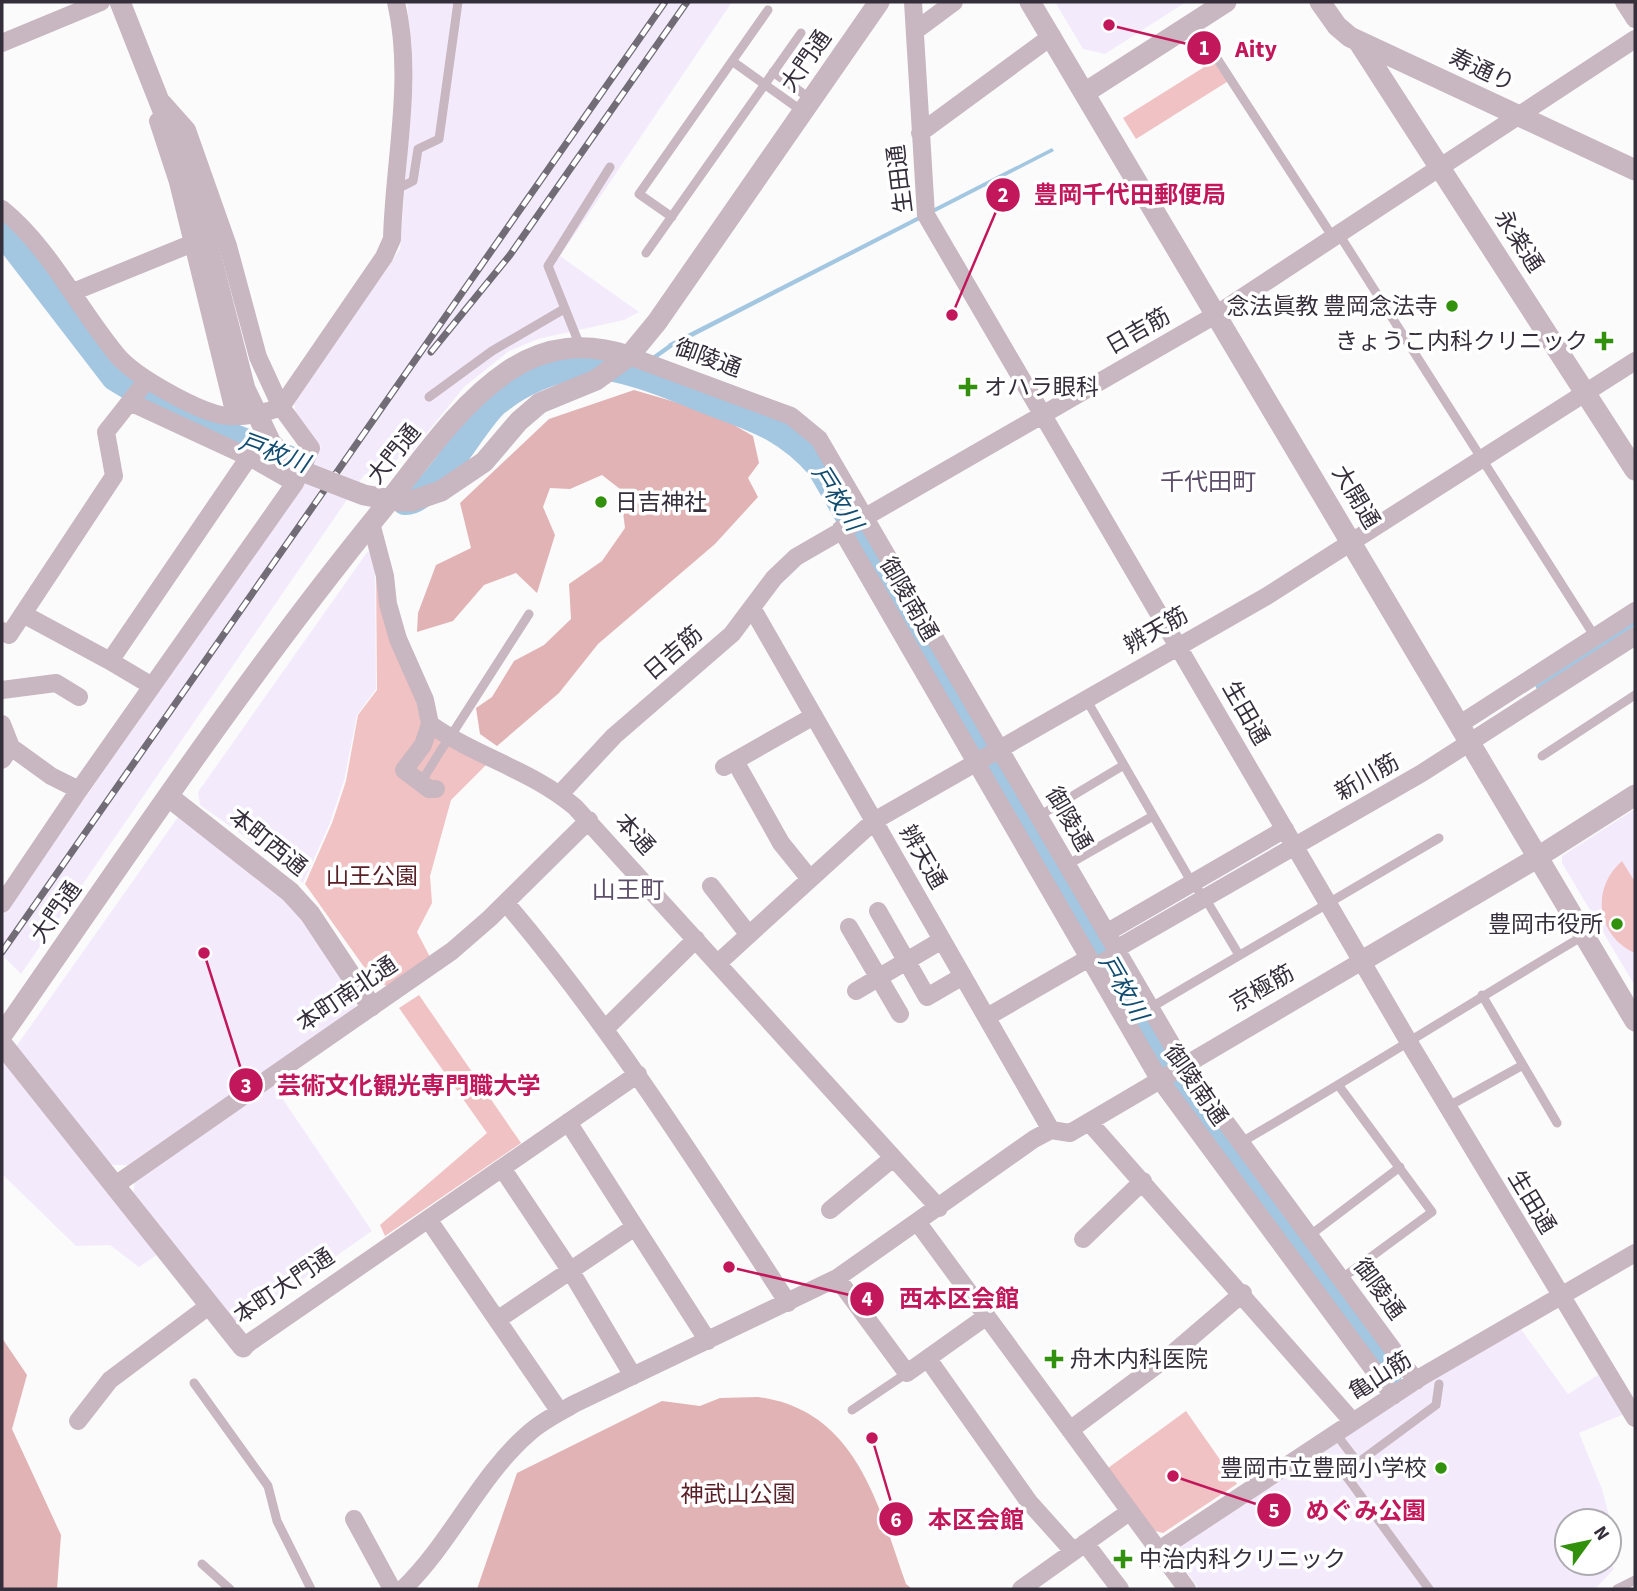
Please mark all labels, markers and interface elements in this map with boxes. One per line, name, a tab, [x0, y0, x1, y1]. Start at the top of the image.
street label: 大門通	[773, 23, 839, 99]
callout: Aity	[1186, 26, 1291, 71]
text: Aity	[1234, 32, 1278, 67]
text: 1	[1198, 33, 1210, 63]
street label: 寿通り	[1444, 40, 1520, 100]
street label: 生田通	[879, 143, 921, 215]
callout: 豊岡千代田郵便局	[985, 173, 1240, 218]
text: 豊岡千代田郵便局	[1034, 178, 1226, 213]
text: 2	[997, 180, 1009, 210]
street label: 永楽通	[1486, 203, 1552, 279]
place label: 念法眞教 豊岡念法寺	[1226, 290, 1438, 323]
marker: 念法眞教 豊岡念法寺	[1444, 298, 1460, 314]
street label: 日吉筋	[1100, 299, 1176, 363]
place label: きょうこ内科クリニック	[1335, 325, 1588, 358]
street label: 御陵通	[670, 331, 746, 385]
marker: きょうこ内科クリニック	[1594, 331, 1614, 351]
place label: オハラ眼科	[984, 371, 1099, 404]
marker: オハラ眼科	[958, 377, 978, 397]
street label: 大門通	[359, 417, 429, 491]
water label: 戸枚川	[234, 424, 317, 483]
water label: 戸枚川	[803, 458, 873, 540]
street label: 大開通	[1324, 459, 1388, 535]
district label: 千代田町	[1160, 465, 1256, 500]
place label: 日吉神社	[615, 486, 707, 519]
marker: 日吉神社	[593, 494, 609, 510]
street label: 御陵南通	[872, 551, 946, 647]
street label: 辨天筋	[1118, 598, 1194, 662]
street label: 日吉筋	[636, 618, 710, 688]
street label: 生田通	[1214, 675, 1278, 751]
street label: 新川筋	[1329, 745, 1405, 809]
street label: 御陵通	[1037, 781, 1101, 857]
street label: 本町西通	[222, 800, 314, 884]
street label: 本通	[607, 806, 663, 862]
street label: 辨天通	[891, 819, 955, 895]
park label: 山王公園	[326, 860, 418, 893]
district label: 山王町	[592, 873, 664, 908]
street label: 大門通	[23, 874, 89, 950]
place label: 豊岡市役所	[1488, 908, 1603, 941]
marker: 豊岡市役所	[1609, 916, 1625, 932]
street label: 本町南北通	[290, 948, 404, 1040]
water label: 戸枚川	[1090, 948, 1158, 1031]
street label: 京極筋	[1224, 956, 1300, 1020]
street label: 御陵南通	[1156, 1038, 1236, 1132]
callout: 芸術文化観光専門職大学	[228, 1063, 555, 1108]
text: 芸術文化観光専門職大学	[277, 1069, 541, 1104]
text: 3	[240, 1071, 252, 1101]
street label: 生田通	[1500, 1164, 1564, 1240]
street label: 本町大門通	[227, 1240, 341, 1332]
street label: 御陵通	[1345, 1251, 1413, 1327]
callout: 西本区会館	[850, 1276, 1033, 1321]
text: 西本区会館	[899, 1282, 1019, 1317]
text: 4	[861, 1284, 873, 1314]
place label: 舟木内科医院	[1070, 1343, 1208, 1376]
street label: 亀山筋	[1342, 1343, 1418, 1409]
marker: 舟木内科医院	[1044, 1349, 1064, 1369]
place label: 豊岡市立豊岡小学校	[1220, 1452, 1427, 1485]
marker: 豊岡市立豊岡小学校	[1433, 1460, 1449, 1476]
park label: 神武山公園	[681, 1478, 796, 1511]
callout: めぐみ公園	[1257, 1488, 1440, 1533]
text: めぐみ公園	[1306, 1494, 1426, 1529]
text: 5	[1268, 1496, 1280, 1526]
callout: 本区会館	[879, 1497, 1038, 1542]
text: 本区会館	[928, 1503, 1024, 1538]
text: 6	[890, 1505, 902, 1535]
north arrow	[1553, 1507, 1623, 1577]
text: N	[1586, 1521, 1616, 1546]
place label: 中治内科クリニック	[1139, 1543, 1346, 1576]
marker: 中治内科クリニック	[1113, 1549, 1133, 1569]

